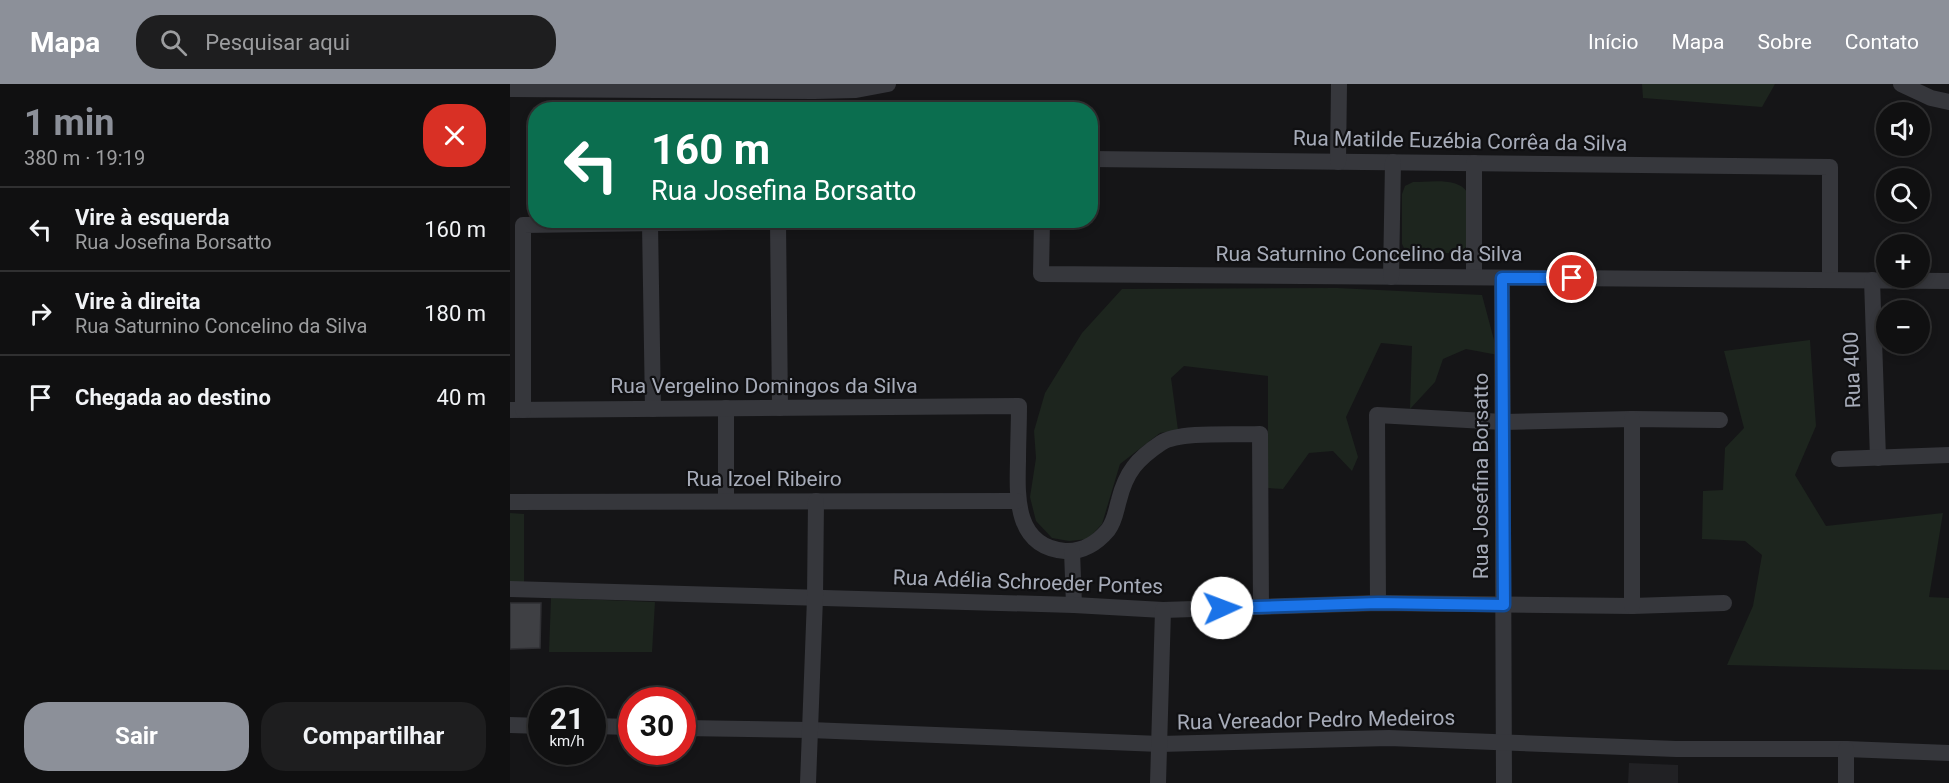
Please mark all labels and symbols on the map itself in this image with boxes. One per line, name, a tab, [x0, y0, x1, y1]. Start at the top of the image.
street label: Rua Matilde Euzébia Corrêa da Silva	[1293, 126, 1627, 156]
street label: Rua Saturnino Concelino da Silva	[1215, 242, 1523, 266]
pin	[1546, 252, 1597, 303]
street label: Rua 400	[1839, 331, 1865, 409]
street label: Rua Josefina Borsatto	[1469, 373, 1493, 579]
street label: Rua Vergelino Domingos da Silva	[610, 374, 918, 398]
street label: Rua Izoel Ribeiro	[686, 467, 842, 491]
street label: Rua Adélia Schroeder Pontes	[892, 565, 1164, 599]
position arrow	[1190, 576, 1254, 640]
speed limit sign: 30	[618, 687, 696, 765]
street label: Rua Vereador Pedro Medeiros	[1177, 706, 1455, 734]

